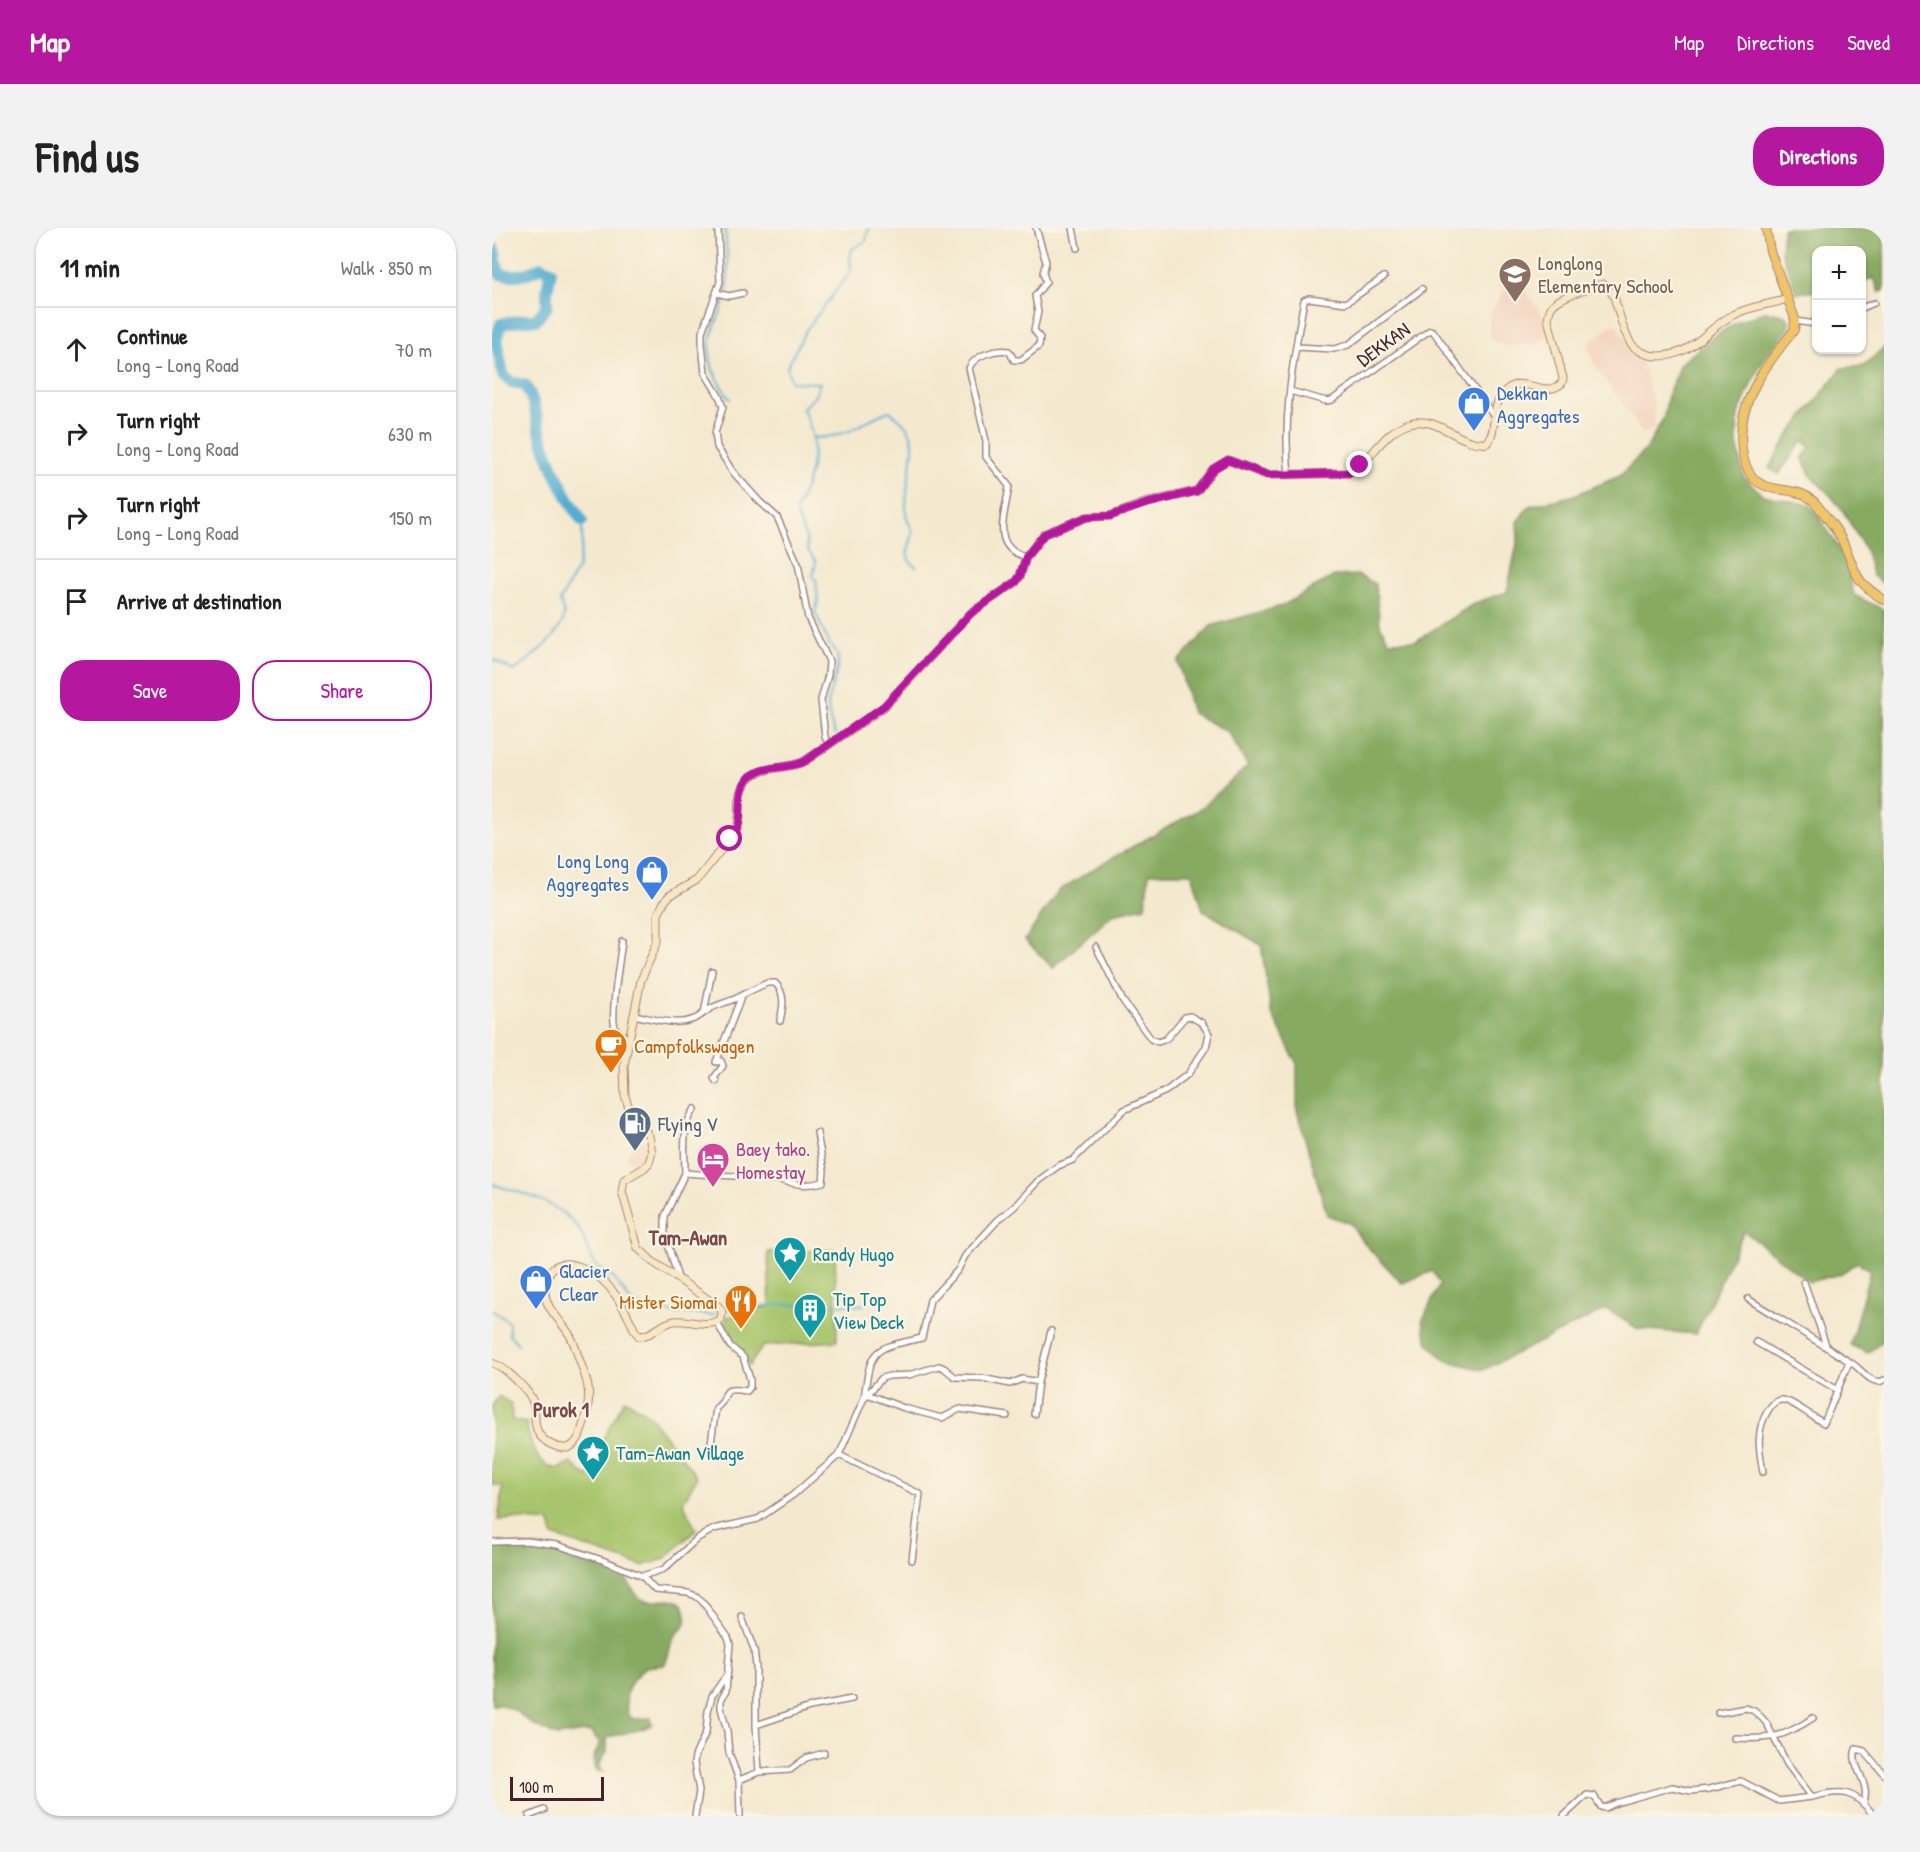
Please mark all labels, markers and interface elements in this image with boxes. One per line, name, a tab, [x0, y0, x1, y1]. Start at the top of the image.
text: Map	[30, 23, 70, 61]
text: Map	[1674, 28, 1704, 57]
text: Directions	[1737, 28, 1814, 57]
text: Saved	[1847, 28, 1890, 57]
button: Directions	[1753, 127, 1884, 186]
text: Find us	[36, 128, 139, 185]
map controls	[1812, 246, 1866, 354]
button: +	[1812, 246, 1866, 300]
place label: Longlong Elementary School	[1538, 249, 1674, 299]
text: 11 min	[60, 250, 120, 285]
text: Walk · 850 m	[341, 254, 432, 281]
school or university icon: Longlong Elementary School	[1497, 256, 1533, 303]
button: −	[1812, 300, 1866, 354]
street label: DEKKAN	[1351, 316, 1415, 372]
text: Continue	[117, 321, 188, 351]
icon: ahead	[60, 333, 93, 366]
text: 70 m	[395, 336, 432, 363]
text: Long - Long Road	[117, 351, 239, 378]
place label: Dekkan Aggregates	[1497, 379, 1580, 429]
shop icon: Dekkan Aggregates	[1456, 385, 1492, 432]
text: Turn right	[117, 405, 200, 435]
icon: right	[60, 417, 93, 450]
text: 630 m	[388, 420, 432, 447]
text: Long - Long Road	[117, 435, 239, 462]
route end	[1346, 451, 1372, 477]
text: Turn right	[117, 489, 200, 519]
icon: right	[60, 501, 93, 534]
text: 150 m	[389, 504, 432, 531]
text: Long - Long Road	[117, 519, 239, 546]
icon: arrive	[60, 585, 93, 618]
text: Arrive at destination	[117, 586, 282, 616]
button: Save	[60, 660, 240, 721]
button: Share	[252, 660, 432, 721]
route start	[716, 825, 742, 851]
place label: Long Long Aggregates	[547, 847, 629, 897]
shop icon: Long Long Aggregates	[634, 854, 670, 901]
cafe icon: Campfolkswagen	[593, 1027, 629, 1074]
place label: Campfolkswagen	[634, 1032, 755, 1059]
fuel station icon: Flying V	[617, 1105, 653, 1152]
place label: Flying V	[657, 1110, 718, 1137]
place label: Baey tako. Homestay	[736, 1135, 810, 1185]
hotel icon: Baey tako. Homestay	[695, 1141, 731, 1188]
district label: Tam-Awan	[648, 1223, 727, 1252]
place icon: Randy Hugo	[772, 1235, 808, 1282]
place label: Randy Hugo	[813, 1240, 894, 1267]
place label: Glacier Clear	[559, 1257, 610, 1307]
shop icon: Glacier Clear	[518, 1263, 554, 1310]
restaurant icon: Mister Siomai	[723, 1283, 759, 1330]
place label: Tip Top View Deck	[833, 1285, 904, 1335]
place label: Mister Siomai	[619, 1288, 718, 1315]
building icon: Tip Top View Deck	[792, 1292, 828, 1339]
district label: Purok 1	[533, 1395, 589, 1424]
place icon: Tam-Awan Village	[575, 1434, 611, 1481]
place label: Tam-Awan Village	[616, 1439, 744, 1466]
scale bar	[510, 1774, 604, 1802]
text: 100 m	[519, 1776, 554, 1798]

